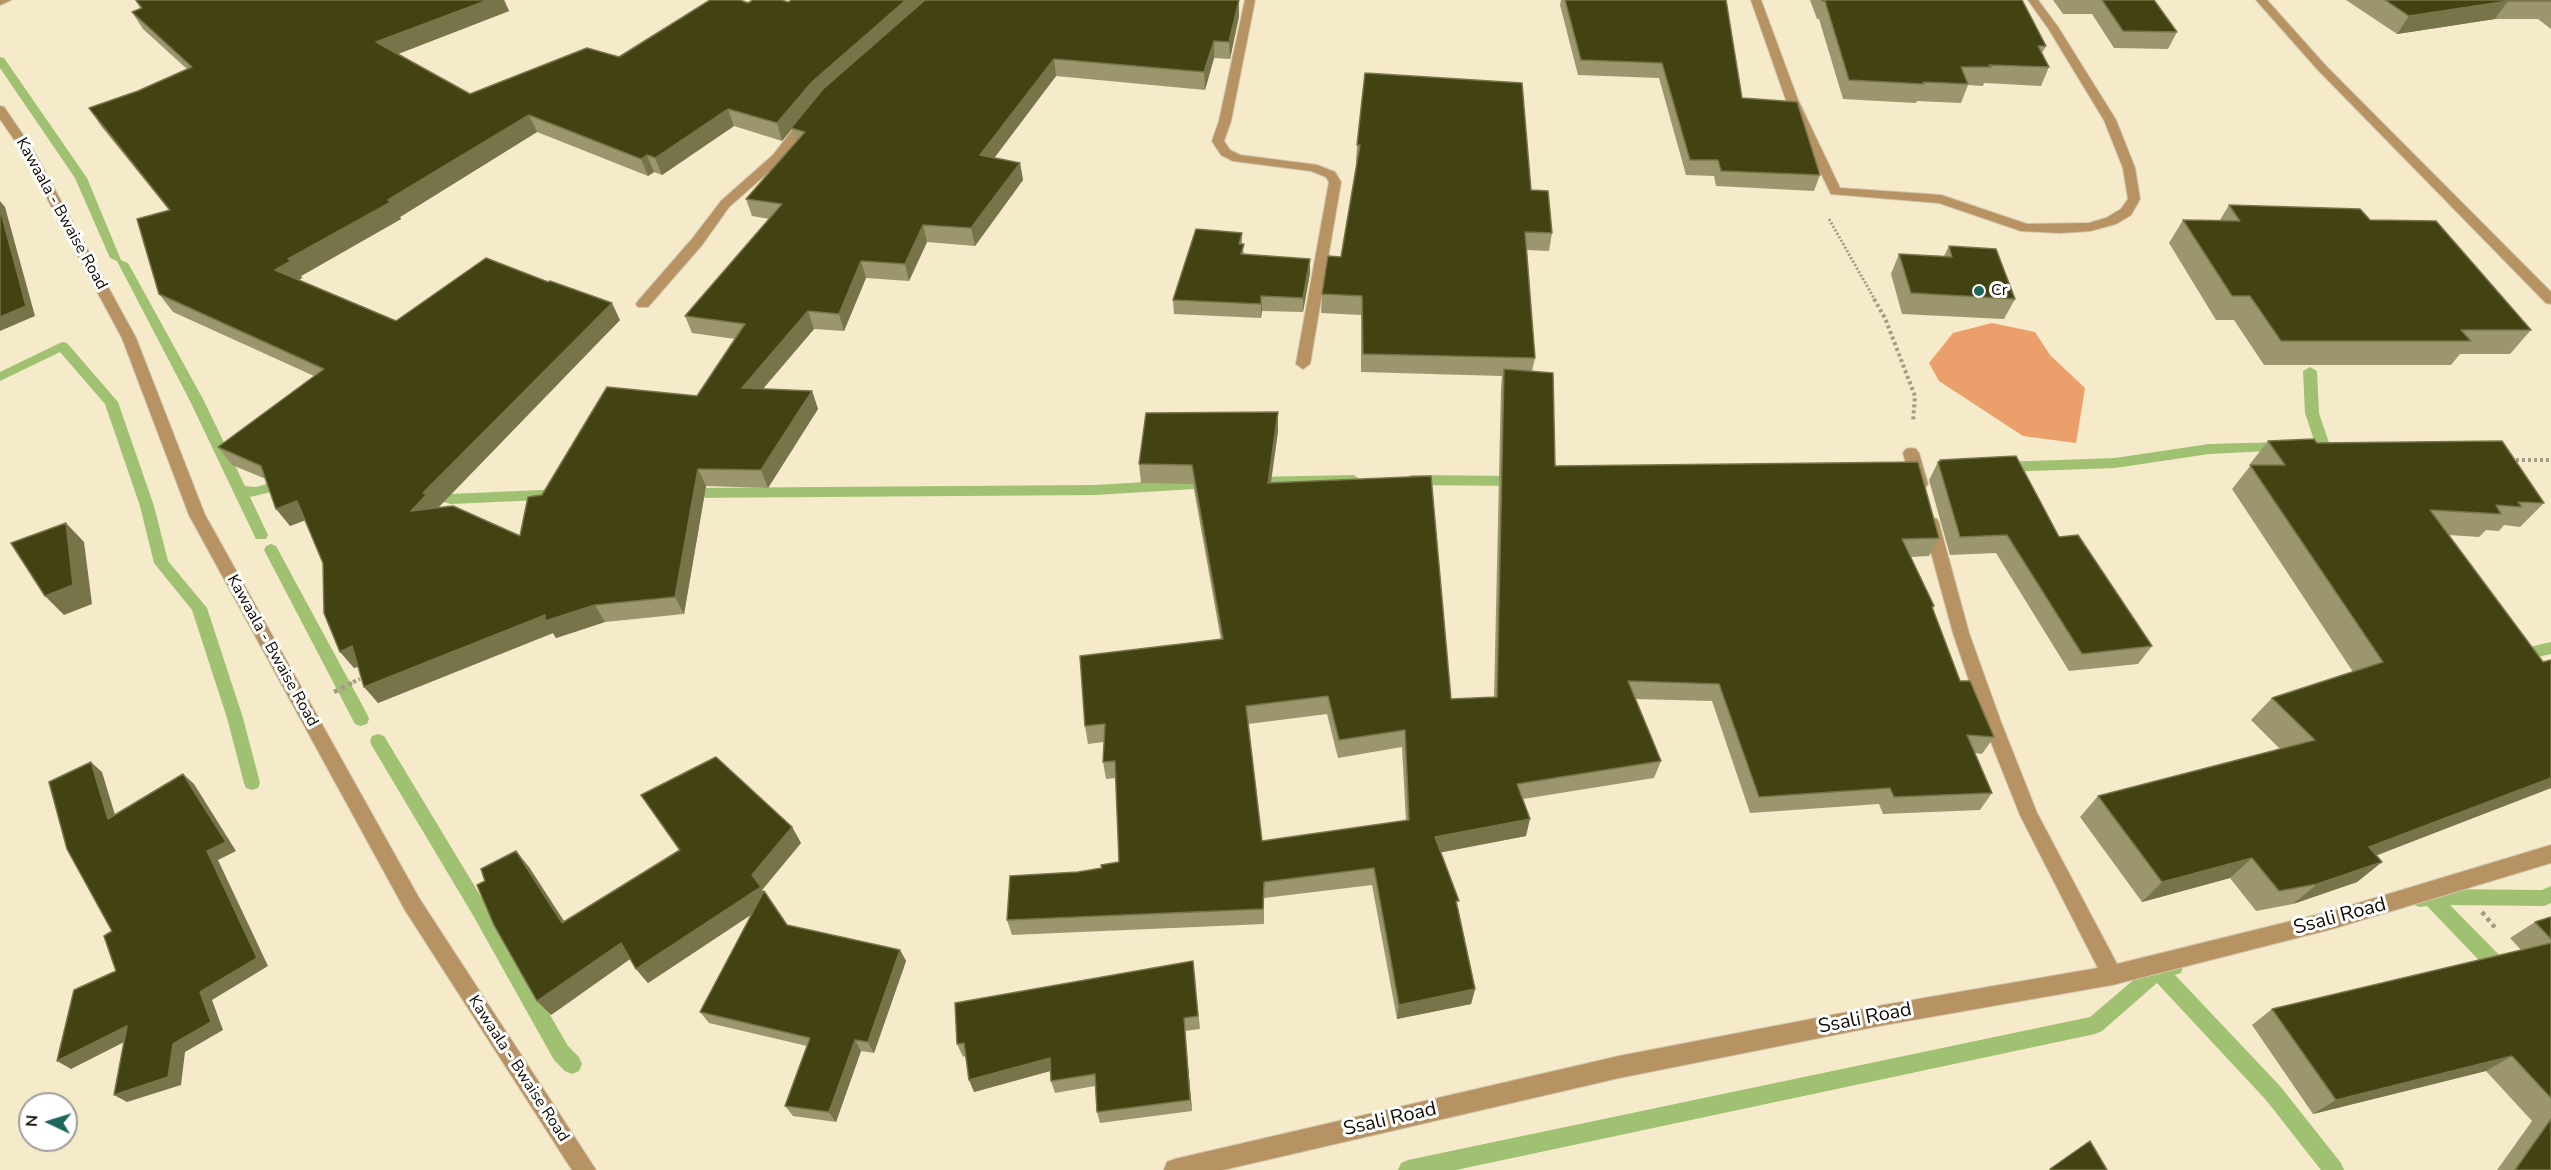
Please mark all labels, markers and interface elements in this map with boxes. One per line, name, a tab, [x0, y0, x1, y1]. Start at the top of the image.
street label: Kawaala - Bwaise Road	[11, 135, 111, 293]
place label: Cr	[1991, 281, 2007, 301]
marker: Cr	[1972, 284, 1986, 298]
street label: Kawaala - Bwaise Road	[222, 572, 322, 730]
street label: Ssali Road	[2291, 893, 2389, 941]
street label: Kawaala - Bwaise Road	[463, 992, 573, 1146]
street label: Ssali Road	[1816, 998, 1914, 1040]
north arrow	[18, 1092, 78, 1152]
street label: Ssali Road	[1341, 1098, 1439, 1142]
text: N	[21, 1114, 43, 1128]

